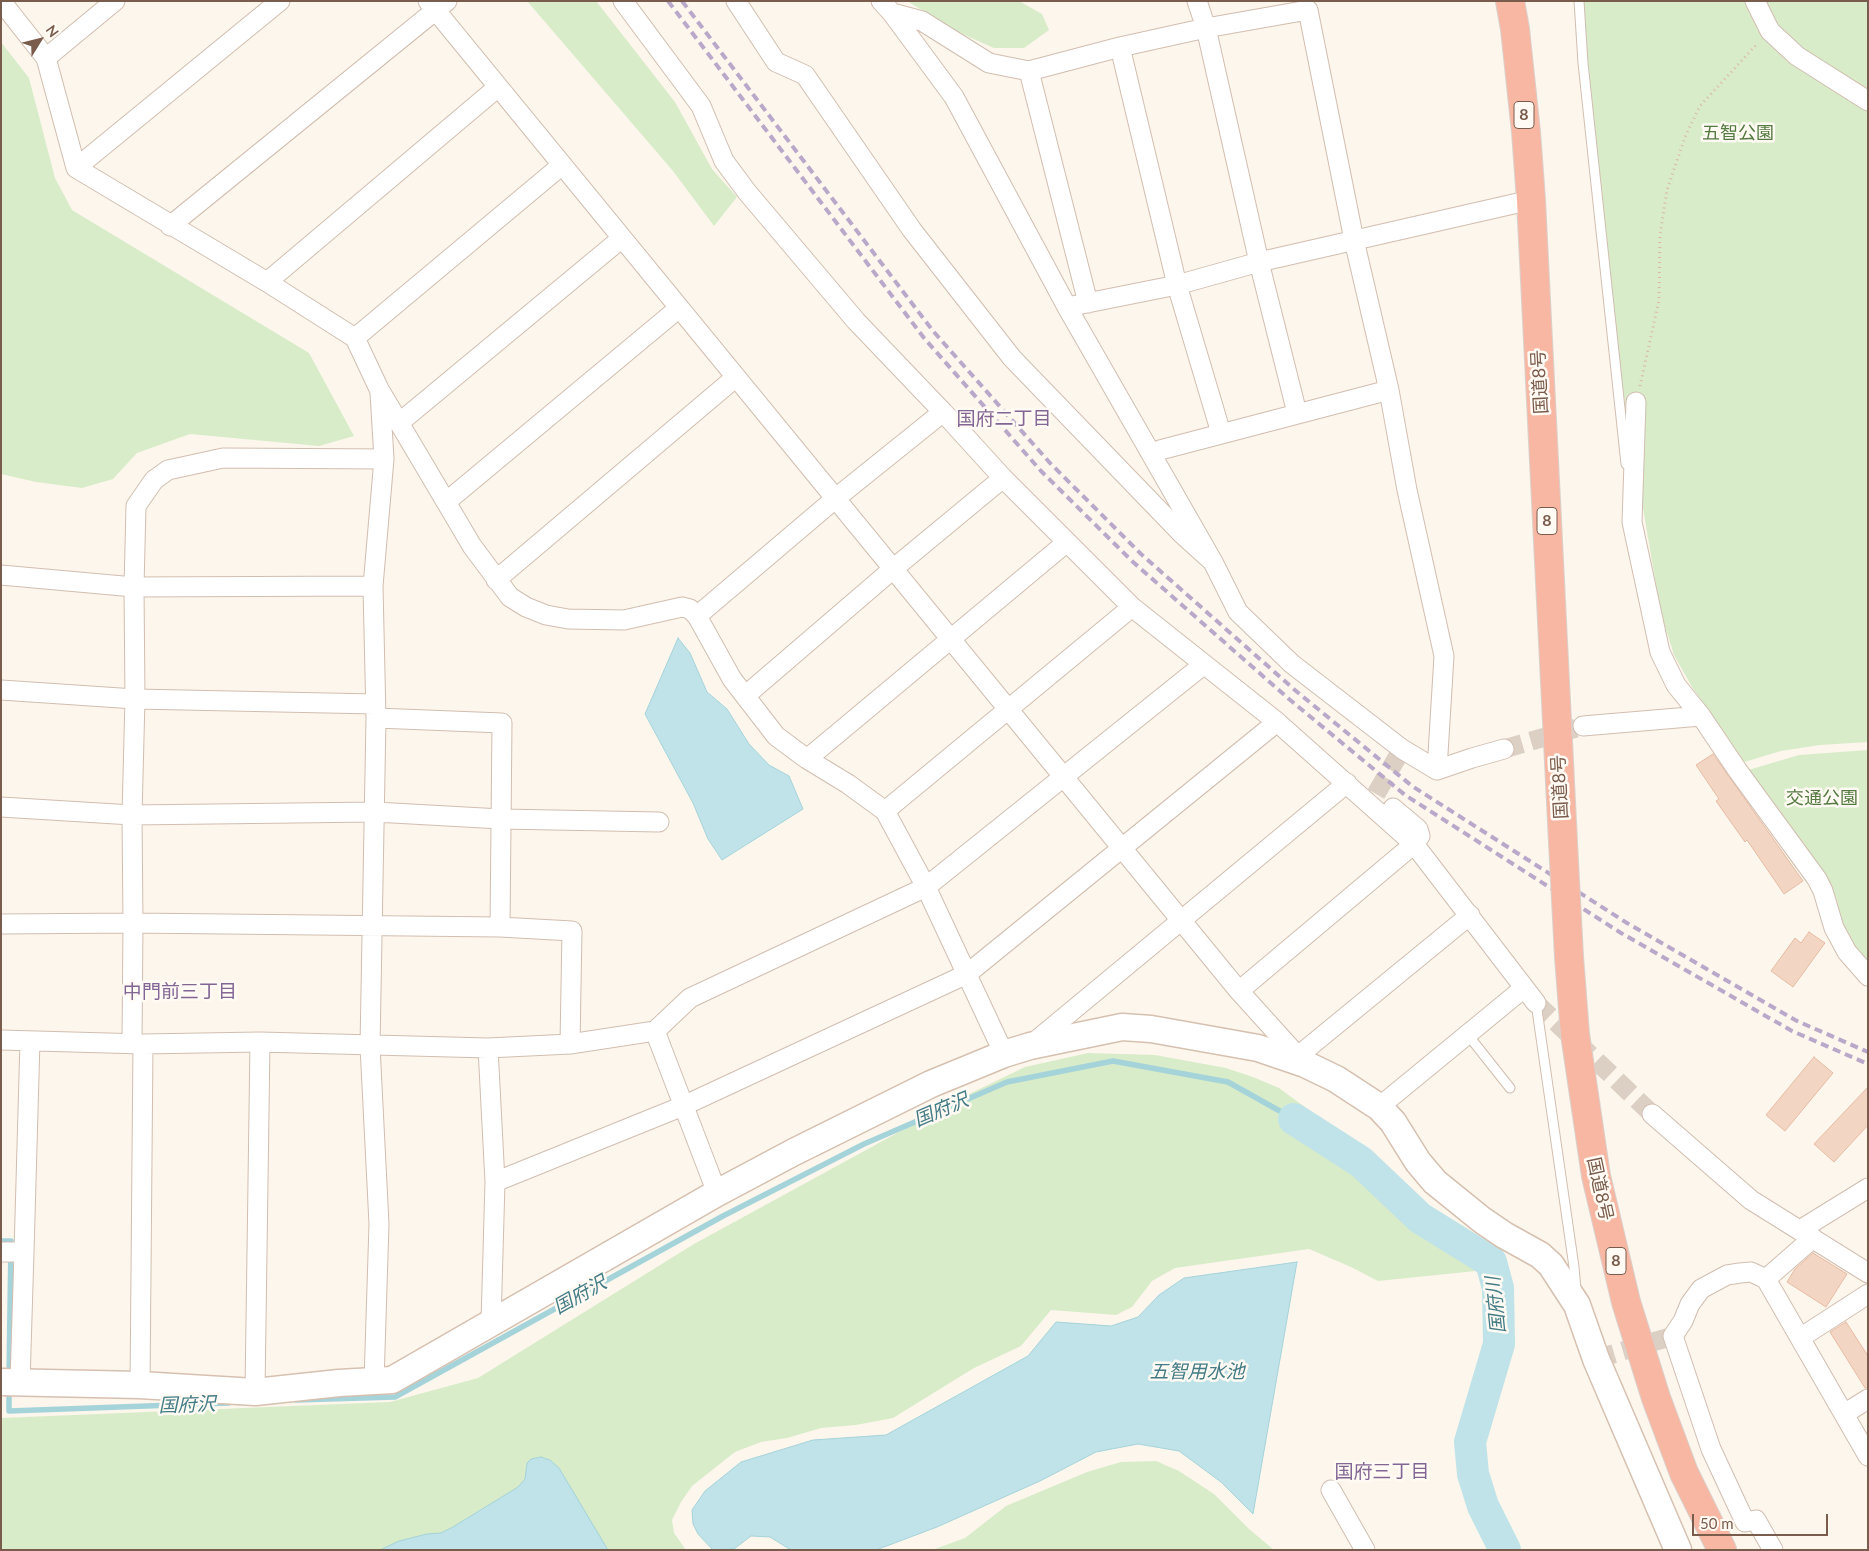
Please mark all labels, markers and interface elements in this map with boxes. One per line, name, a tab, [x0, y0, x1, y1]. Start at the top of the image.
north arrow	[15, 15, 65, 65]
text: N	[42, 22, 63, 40]
road number: 8	[1514, 102, 1534, 128]
park label: 五智公園	[1702, 122, 1774, 144]
street label: 国道8号	[1528, 349, 1552, 415]
district label: 国府二丁目	[957, 408, 1051, 430]
road number: 8	[1537, 508, 1557, 534]
street label: 国道8号	[1548, 754, 1572, 820]
park label: 交通公園	[1786, 787, 1858, 809]
district label: 中門前三丁目	[123, 981, 237, 1003]
water label: 国府沢	[910, 1088, 972, 1132]
street label: 国道8号	[1583, 1155, 1617, 1223]
road number: 8	[1606, 1248, 1626, 1274]
water label: 国府沢	[550, 1271, 610, 1319]
water label: 国府川	[1482, 1275, 1510, 1335]
water label: 五智用水池	[1150, 1361, 1244, 1383]
water label: 国府沢	[158, 1393, 216, 1417]
district label: 国府三丁目	[1335, 1461, 1429, 1483]
scale bar	[1694, 1504, 1830, 1536]
text: 50 m	[1700, 1514, 1734, 1532]

